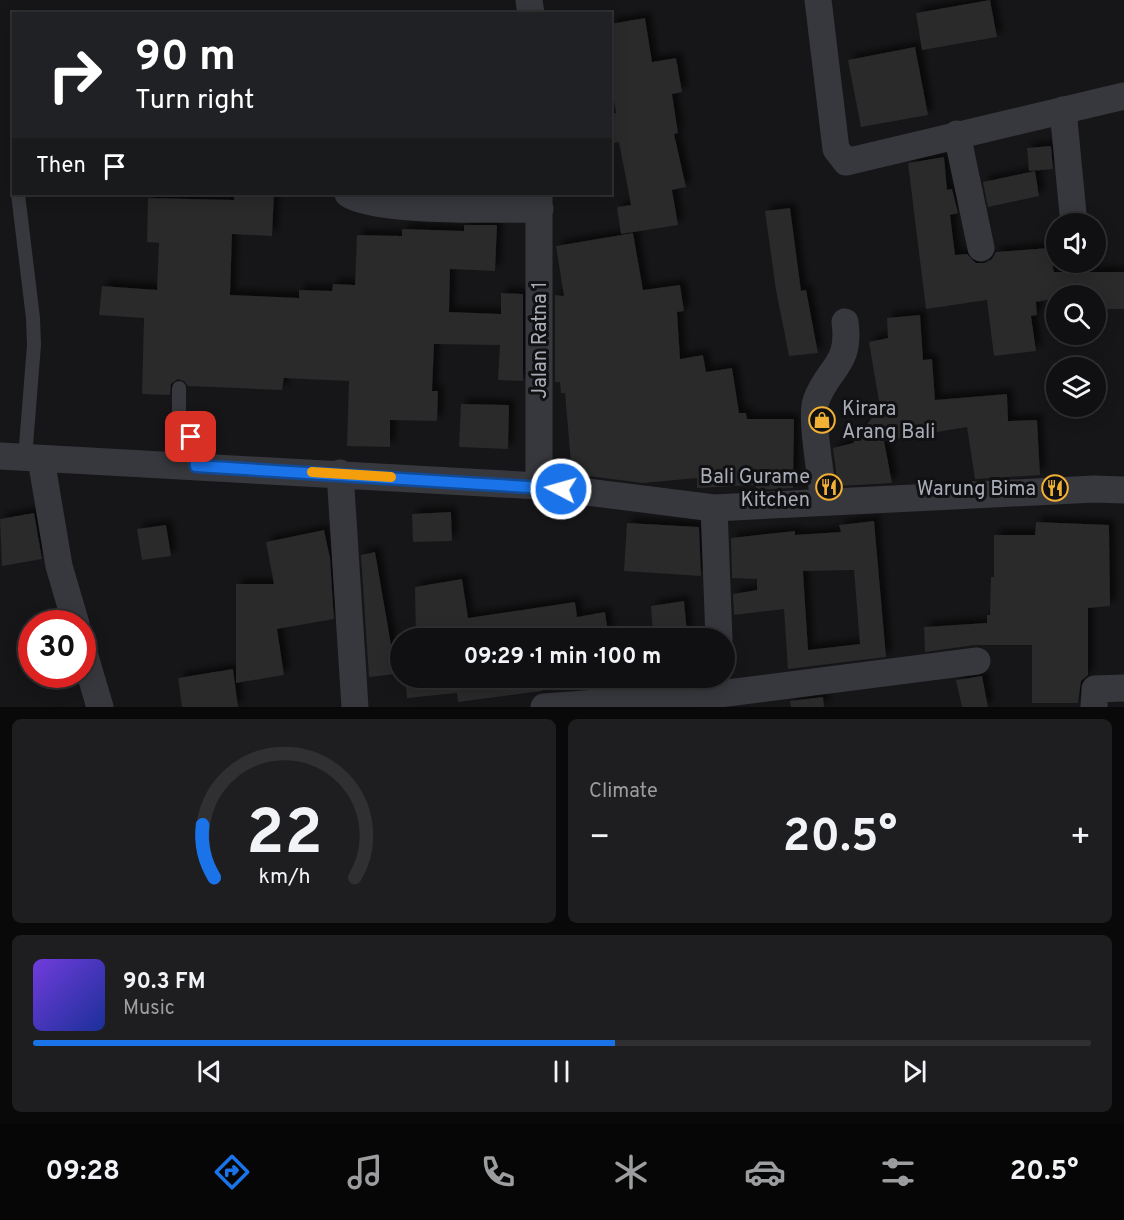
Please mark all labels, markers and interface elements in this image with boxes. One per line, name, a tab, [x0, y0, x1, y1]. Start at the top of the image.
text: 90 m	[135, 32, 236, 85]
icon: right	[36, 36, 114, 114]
text: Turn right	[135, 84, 254, 118]
icon: arrive	[98, 150, 131, 183]
text: Then	[36, 153, 86, 180]
map controls	[1046, 213, 1106, 417]
button: sound	[1046, 213, 1106, 273]
street label: Jalan Ratna 1	[528, 281, 554, 399]
button: search	[1046, 285, 1106, 345]
button: layers	[1046, 357, 1106, 417]
place label: Kirara Arang Bali	[842, 397, 935, 446]
shop icon: Kirara Arang Bali	[807, 405, 837, 435]
pin	[165, 411, 216, 462]
icon: arrive	[174, 420, 207, 453]
position arrow	[529, 457, 593, 521]
place label: Bali Gurame Kitchen	[700, 465, 810, 514]
restaurant icon: Bali Gurame Kitchen	[814, 472, 844, 502]
restaurant icon: Warung Bima	[1040, 473, 1070, 503]
place label: Warung Bima	[917, 477, 1036, 503]
speed limit sign: 30	[18, 610, 96, 688]
text: 09:29 · 1 min · 100 m	[464, 644, 661, 671]
text: Climate	[589, 779, 658, 805]
text: 22	[246, 797, 322, 876]
text: 20.5°	[783, 810, 897, 867]
text: −	[589, 818, 610, 860]
text: +	[1070, 818, 1091, 860]
text: km/h	[258, 864, 310, 891]
text: 90.3 FM	[123, 969, 206, 996]
text: Music	[123, 996, 175, 1022]
icon: previous	[193, 1055, 226, 1088]
icon: pause	[545, 1055, 578, 1088]
icon: next	[898, 1055, 931, 1088]
icon: directions	[211, 1151, 253, 1193]
icon: music	[344, 1151, 386, 1193]
icon: phone	[477, 1151, 519, 1193]
icon: climate	[610, 1151, 652, 1193]
icon: car	[744, 1151, 786, 1193]
icon: filters	[877, 1151, 919, 1193]
text: 09:28	[46, 1155, 120, 1189]
text: 20.5°	[1010, 1155, 1078, 1189]

